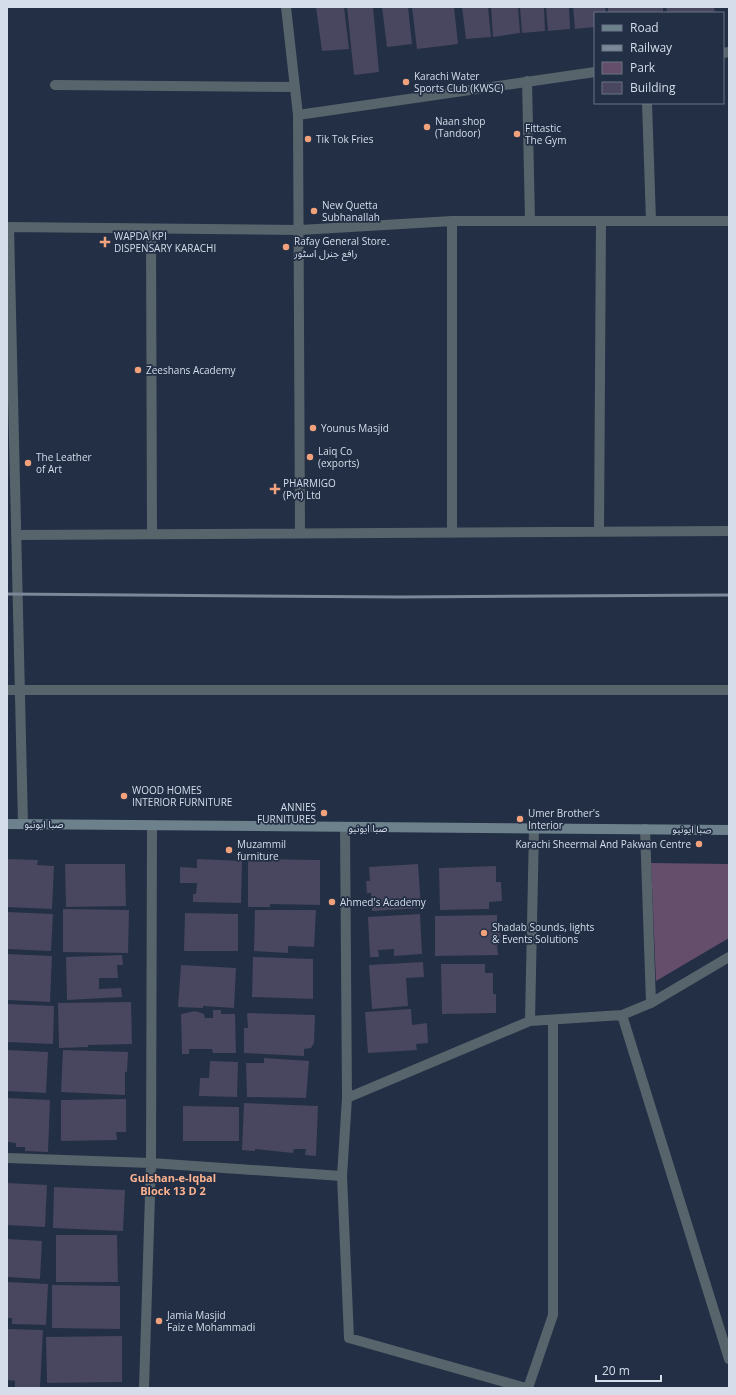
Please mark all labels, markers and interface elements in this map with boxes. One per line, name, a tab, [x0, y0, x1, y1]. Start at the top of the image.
legend	[594, 12, 724, 104]
text: Road	[630, 19, 659, 36]
text: Railway	[630, 39, 673, 56]
text: Park	[630, 59, 656, 76]
place label: Karachi Water Sports Club (KWSC)	[414, 69, 503, 95]
marker: Karachi Water Sports Club (KWSC)	[401, 77, 411, 87]
text: Building	[630, 79, 676, 96]
place label: Naan shop (Tandoor)	[435, 114, 485, 140]
place label: Fittastic The Gym	[525, 121, 566, 147]
marker: Naan shop (Tandoor)	[422, 122, 432, 132]
marker: Fittastic The Gym	[512, 129, 522, 139]
place label: Tik Tok Fries	[316, 132, 374, 146]
marker: Tik Tok Fries	[303, 134, 313, 144]
place label: New Quetta Subhanallah	[322, 198, 380, 224]
marker: New Quetta Subhanallah	[309, 206, 319, 216]
place label: WAPDA KPI DISPENSARY KARACHI	[114, 229, 216, 255]
place label: Rafay General Store۔ رافع جنرل اسٹور	[293, 234, 389, 261]
marker: WAPDA KPI DISPENSARY KARACHI	[99, 236, 111, 248]
marker: Rafay General Store۔ رافع جنرل اسٹور	[281, 242, 291, 252]
place label: Zeeshans Academy	[146, 363, 237, 377]
marker: Zeeshans Academy	[133, 365, 143, 375]
place label: Younus Masjid	[321, 421, 389, 435]
marker: Younus Masjid	[308, 423, 318, 433]
place label: Laiq Co (exports)	[318, 444, 359, 470]
place label: The Leather of Art	[36, 450, 92, 476]
marker: Laiq Co (exports)	[305, 452, 315, 462]
marker: The Leather of Art	[23, 458, 33, 468]
place label: PHARMIGO (Pvt) Ltd	[283, 476, 336, 502]
marker: PHARMIGO (Pvt) Ltd	[270, 484, 280, 494]
place label: WOOD HOMES INTERIOR FURNITURE	[132, 783, 232, 809]
marker: WOOD HOMES INTERIOR FURNITURE	[119, 791, 129, 801]
place label: ANNIES FURNITURES	[257, 800, 316, 826]
place label: Umer Brother's Interior	[528, 806, 600, 832]
marker: ANNIES FURNITURES	[319, 808, 329, 818]
marker: Umer Brother's Interior	[515, 814, 525, 824]
street label: صبا ایونیو	[24, 817, 64, 831]
street label: صبا ایونیو	[348, 821, 388, 835]
street label: صبا ایونیو	[672, 822, 712, 836]
place label: Muzammil furniture	[237, 837, 286, 863]
place label: Karachi Sheermal And Pakwan Centre	[515, 837, 691, 851]
marker: Karachi Sheermal And Pakwan Centre	[694, 839, 704, 849]
marker: Muzammil furniture	[224, 845, 234, 855]
place label: Ahmed's Academy	[340, 895, 427, 909]
marker: Ahmed's Academy	[327, 897, 337, 907]
place label: Shadab Sounds, lights & Events Solutions	[492, 920, 595, 946]
marker: Shadab Sounds, lights & Events Solutions	[479, 928, 489, 938]
district label: Gulshan-e-Iqbal Block 13 D 2	[130, 1170, 216, 1198]
place label: Jamia Masjid Faiz e Mohammadi	[166, 1308, 255, 1334]
marker: Jamia Masjid Faiz e Mohammadi	[154, 1316, 164, 1326]
scale bar	[596, 1357, 661, 1383]
text: 20 m	[602, 1362, 630, 1379]

